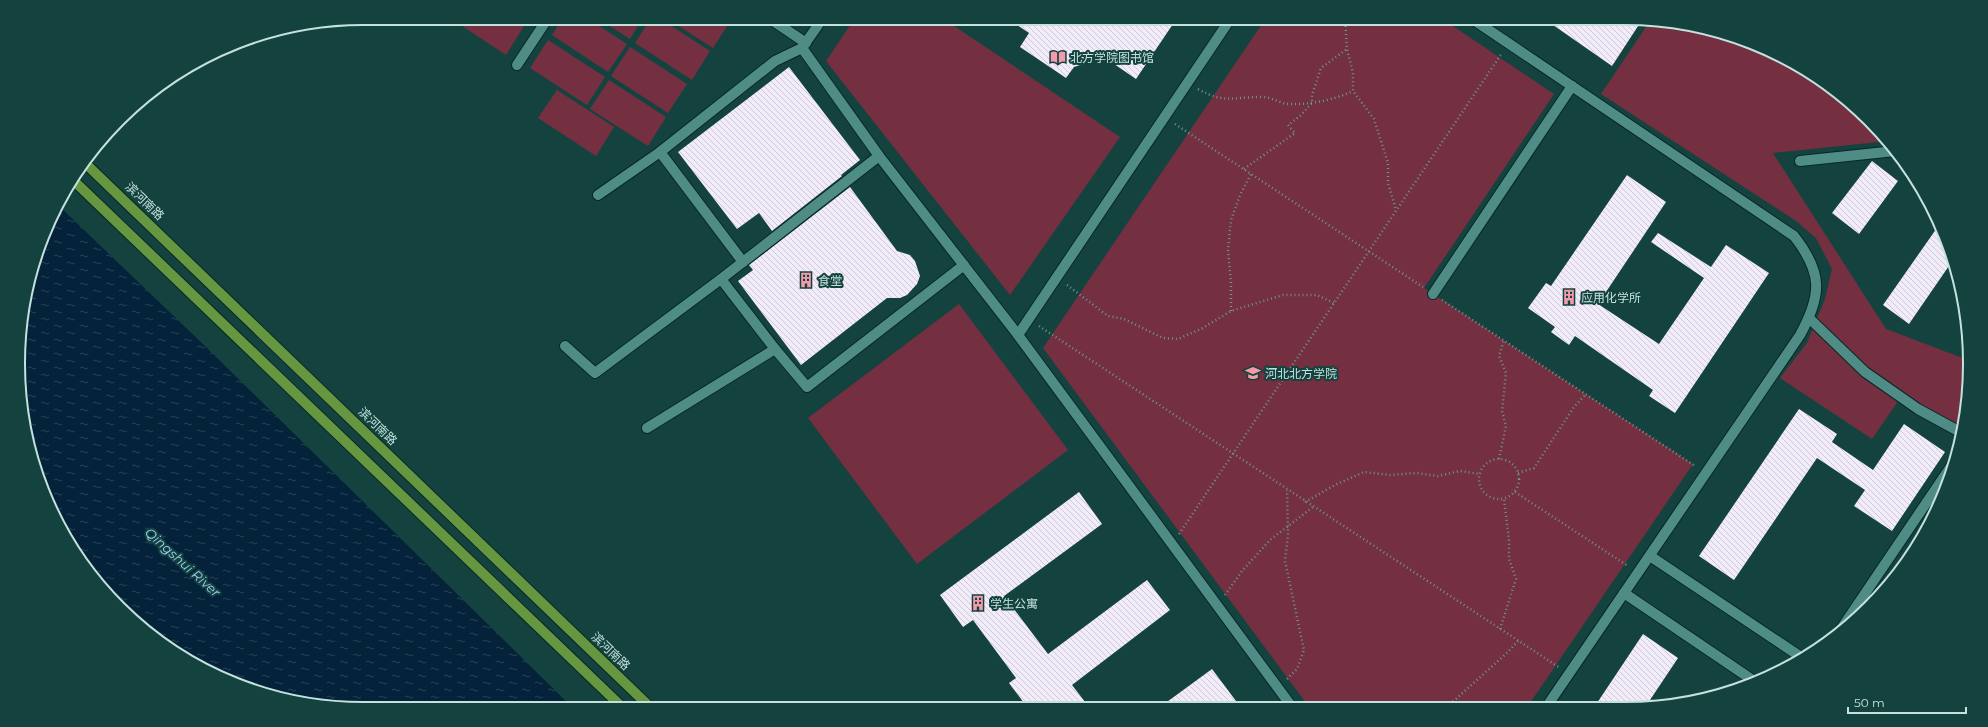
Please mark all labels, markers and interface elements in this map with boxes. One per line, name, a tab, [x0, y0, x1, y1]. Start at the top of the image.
library icon: 北方学院图书馆	[1049, 48, 1067, 66]
place label: 北方学院图书馆	[1070, 50, 1154, 65]
street label: 滨河南路	[123, 179, 167, 223]
building icon: 食堂	[797, 271, 815, 289]
place label: 食堂	[818, 273, 842, 288]
building icon: 应用化学所	[1560, 288, 1578, 306]
place label: 应用化学所	[1581, 290, 1641, 305]
school or university icon: 河北北方学院	[1244, 364, 1262, 382]
place label: 河北北方学院	[1265, 366, 1337, 381]
street label: 滨河南路	[356, 404, 400, 448]
water label: Qingshui River	[142, 524, 224, 600]
building icon: 学生公寓	[969, 594, 987, 612]
place label: 学生公寓	[990, 596, 1038, 611]
street label: 滨河南路	[589, 629, 633, 673]
scale bar	[1848, 689, 1966, 715]
text: 50 m	[1854, 695, 1885, 710]

